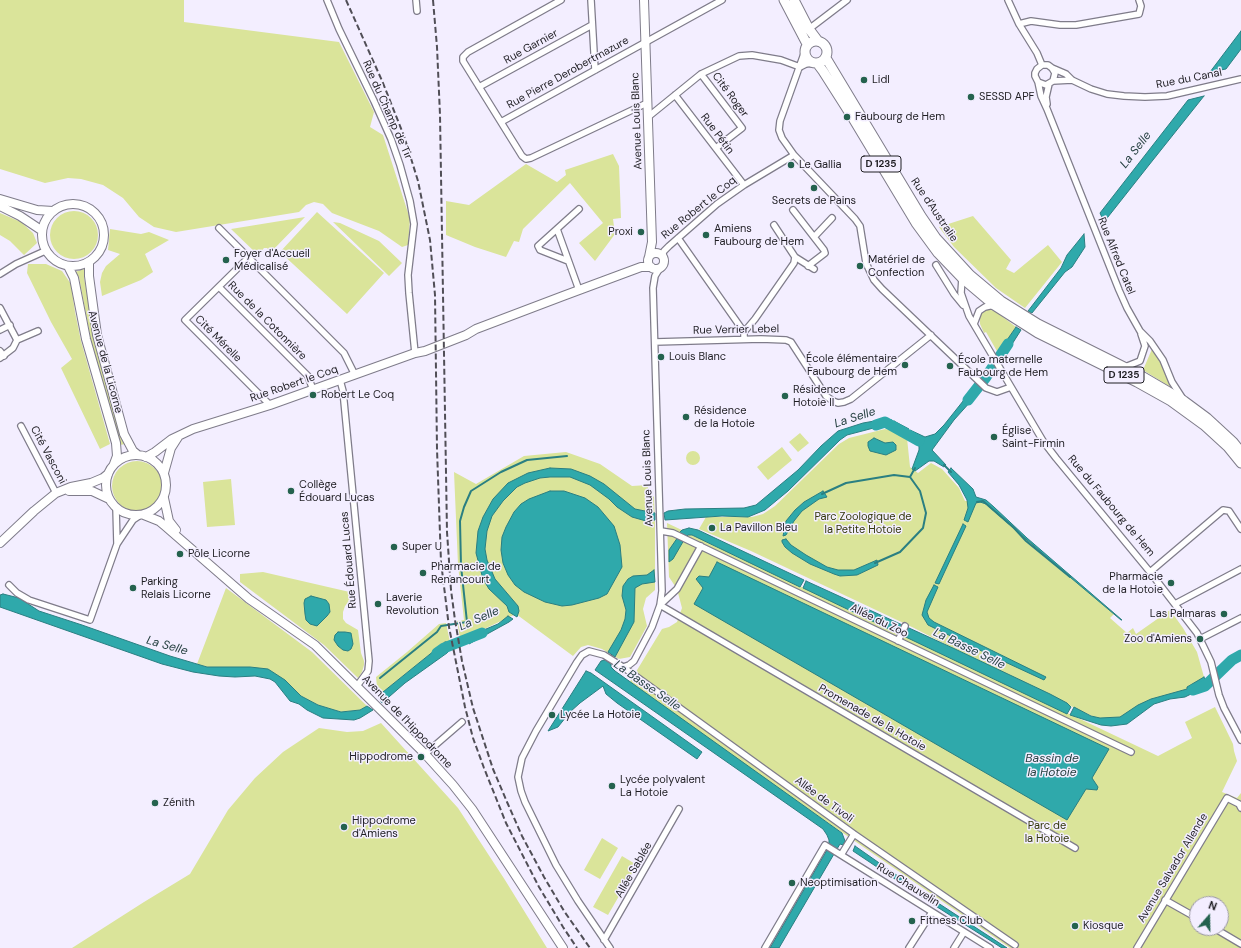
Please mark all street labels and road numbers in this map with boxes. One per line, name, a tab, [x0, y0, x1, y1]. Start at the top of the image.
street label: Rue Garnier	[502, 27, 560, 67]
street label: Rue Pierre Derobertmazure	[505, 34, 631, 112]
street label: Rue du Champ de Tir	[359, 58, 415, 162]
street label: Rue du Canal	[1155, 66, 1223, 92]
street label: Cité Roger	[709, 70, 751, 120]
street label: Avenue Louis Blanc	[629, 72, 645, 170]
street label: Rue Pétin	[697, 111, 737, 157]
road number: D 1235	[861, 156, 901, 172]
street label: Rue Robert le Coq	[659, 174, 739, 242]
street label: Rue d'Australie	[908, 175, 960, 245]
street label: Rue Alfred Catel	[1095, 216, 1137, 296]
street label: Rue de la Cotonnière	[225, 279, 309, 363]
street label: Avenue de la Licorne	[85, 309, 125, 415]
street label: Cité Mérelle	[192, 313, 244, 365]
street label: Rue Verrier Lebel	[693, 323, 779, 337]
street label: Rue Robert le Coq	[248, 363, 340, 405]
road number: D 1235	[1104, 367, 1144, 383]
street label: Cité Vasconi	[27, 424, 69, 486]
street label: Avenue Louis Blanc	[640, 429, 656, 527]
street label: Rue du Faubourg de Hem	[1065, 453, 1157, 559]
street label: Rue Édouard Lucas	[338, 511, 360, 609]
street label: Allée du Zoo	[848, 601, 910, 641]
street label: Avenue de l'Hippodrome	[359, 673, 455, 771]
street label: Promenade de la Hotoie	[816, 682, 928, 754]
street label: Allée de Tivoli	[792, 774, 856, 826]
street label: Avenue Salvador Allende	[1135, 811, 1211, 925]
street label: Allée Sablée	[613, 840, 655, 900]
street label: Rue Chauvelin	[874, 860, 942, 910]

